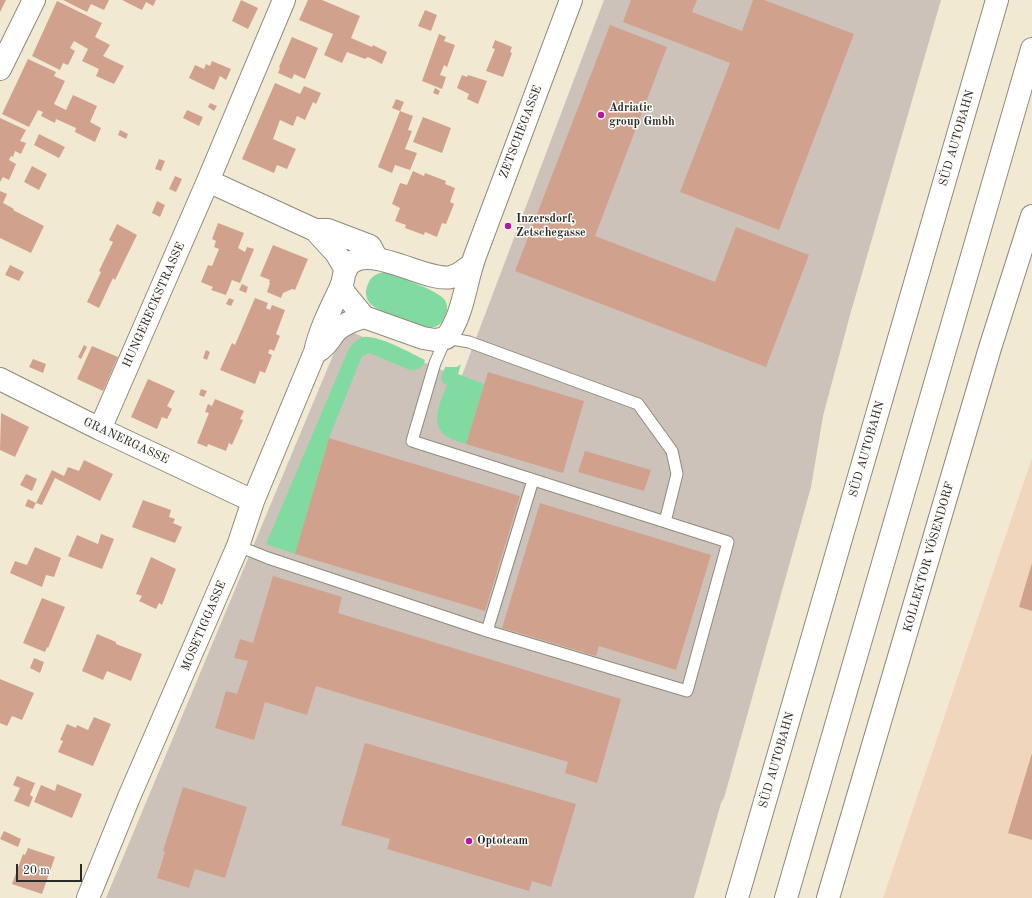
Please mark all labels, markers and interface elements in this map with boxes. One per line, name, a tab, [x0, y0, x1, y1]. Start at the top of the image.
street label: ZETSCHEGASSE	[497, 83, 545, 181]
street label: SÜD AUTOBAHN	[936, 88, 978, 188]
place label: Adriatic group Gmbh	[609, 101, 675, 129]
marker: Adriatic group Gmbh	[596, 110, 606, 120]
place label: Inzersdorf, Zetschegasse	[516, 212, 586, 240]
marker: Inzersdorf, Zetschegasse	[503, 221, 513, 231]
street label: HUNGERECKSTRASSE	[120, 240, 188, 370]
street label: SÜD AUTOBAHN	[846, 399, 888, 499]
street label: GRANERGASSE	[81, 415, 171, 467]
street label: KOLLEKTOR VÖSENDORF	[901, 480, 957, 634]
street label: MOSETIGGASSE	[178, 579, 230, 673]
street label: SÜD AUTOBAHN	[756, 710, 798, 810]
place label: Optoteam	[477, 834, 528, 848]
marker: Optoteam	[464, 836, 474, 846]
scale bar	[18, 856, 84, 882]
text: 20 m	[23, 865, 50, 877]

